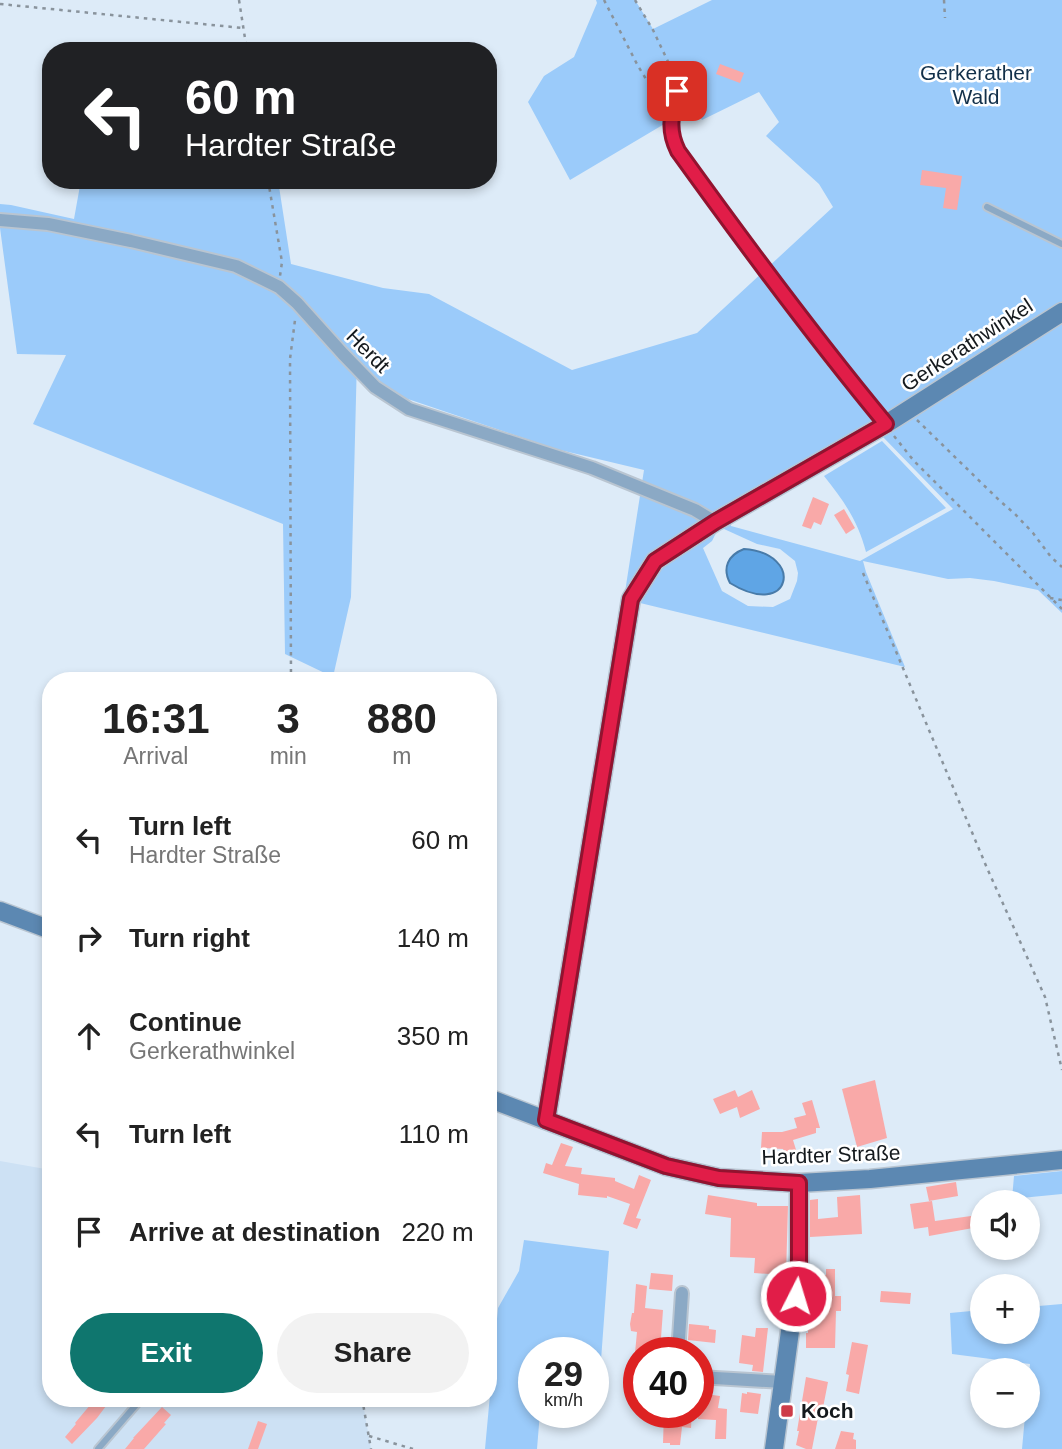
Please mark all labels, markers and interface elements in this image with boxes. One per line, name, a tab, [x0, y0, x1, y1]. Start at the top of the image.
pin	[647, 61, 707, 121]
park label: Gerkerather Wald	[920, 61, 1032, 108]
icon: left	[70, 70, 161, 161]
text: 60 m	[185, 70, 297, 124]
icon: arrive	[658, 72, 696, 110]
text: Hardter Straße	[185, 127, 397, 163]
street label: Gerkerathwinkel	[897, 294, 1037, 396]
street label: Herdt	[342, 324, 395, 377]
text: 16:31	[102, 695, 210, 742]
text: 3	[276, 695, 300, 742]
text: 880	[367, 695, 437, 742]
text: Arrival	[123, 743, 188, 769]
text: min	[270, 743, 307, 769]
text: m	[392, 743, 411, 769]
text: Turn left	[129, 811, 231, 841]
icon: left	[70, 821, 108, 859]
text: 60 m	[411, 825, 469, 855]
text: Hardter Straße	[129, 842, 281, 868]
icon: right	[70, 919, 108, 957]
text: Turn right	[129, 923, 250, 953]
text: 140 m	[397, 923, 469, 953]
text: Continue	[129, 1007, 242, 1037]
icon: ahead	[70, 1017, 108, 1055]
text: 350 m	[397, 1021, 469, 1051]
text: Gerkerathwinkel	[129, 1038, 295, 1064]
icon: left	[70, 1115, 108, 1153]
text: Turn left	[129, 1119, 231, 1149]
text: 110 m	[399, 1119, 469, 1149]
street label: Hardter Straße	[761, 1141, 901, 1168]
map controls	[970, 1190, 1040, 1428]
button: sound	[970, 1190, 1040, 1260]
icon: arrive	[70, 1213, 108, 1251]
text: Arrive at destination	[129, 1217, 380, 1247]
text: 220 m	[401, 1217, 474, 1247]
position arrow	[759, 1259, 833, 1333]
button: +	[970, 1274, 1040, 1344]
button: Exit	[70, 1313, 263, 1393]
button: Share	[277, 1313, 469, 1393]
speed limit sign: 40	[623, 1337, 714, 1428]
text: 29	[544, 1354, 583, 1393]
button: −	[970, 1358, 1040, 1428]
text: km/h	[544, 1390, 583, 1410]
place label: Koch	[801, 1399, 854, 1422]
marker: Koch	[779, 1403, 795, 1419]

